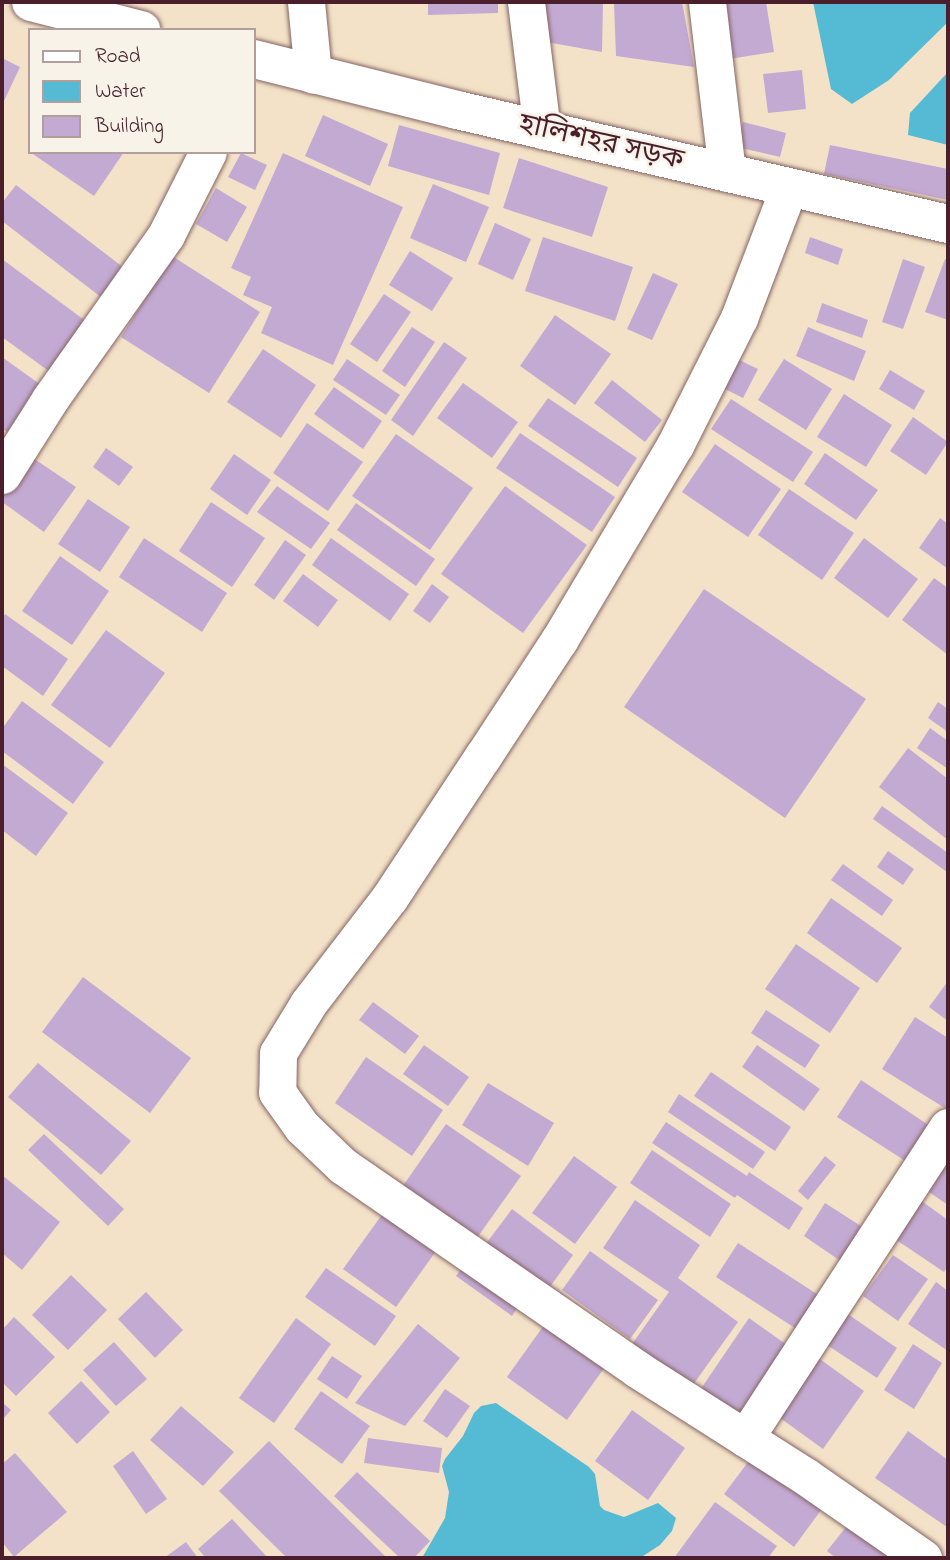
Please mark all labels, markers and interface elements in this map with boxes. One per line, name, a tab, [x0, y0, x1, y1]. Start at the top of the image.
legend	[28, 28, 256, 154]
text: Road	[95, 42, 141, 72]
text: Water	[95, 77, 146, 107]
street label: হালিশহর সড়ক	[515, 109, 687, 179]
text: Building	[95, 112, 164, 142]

